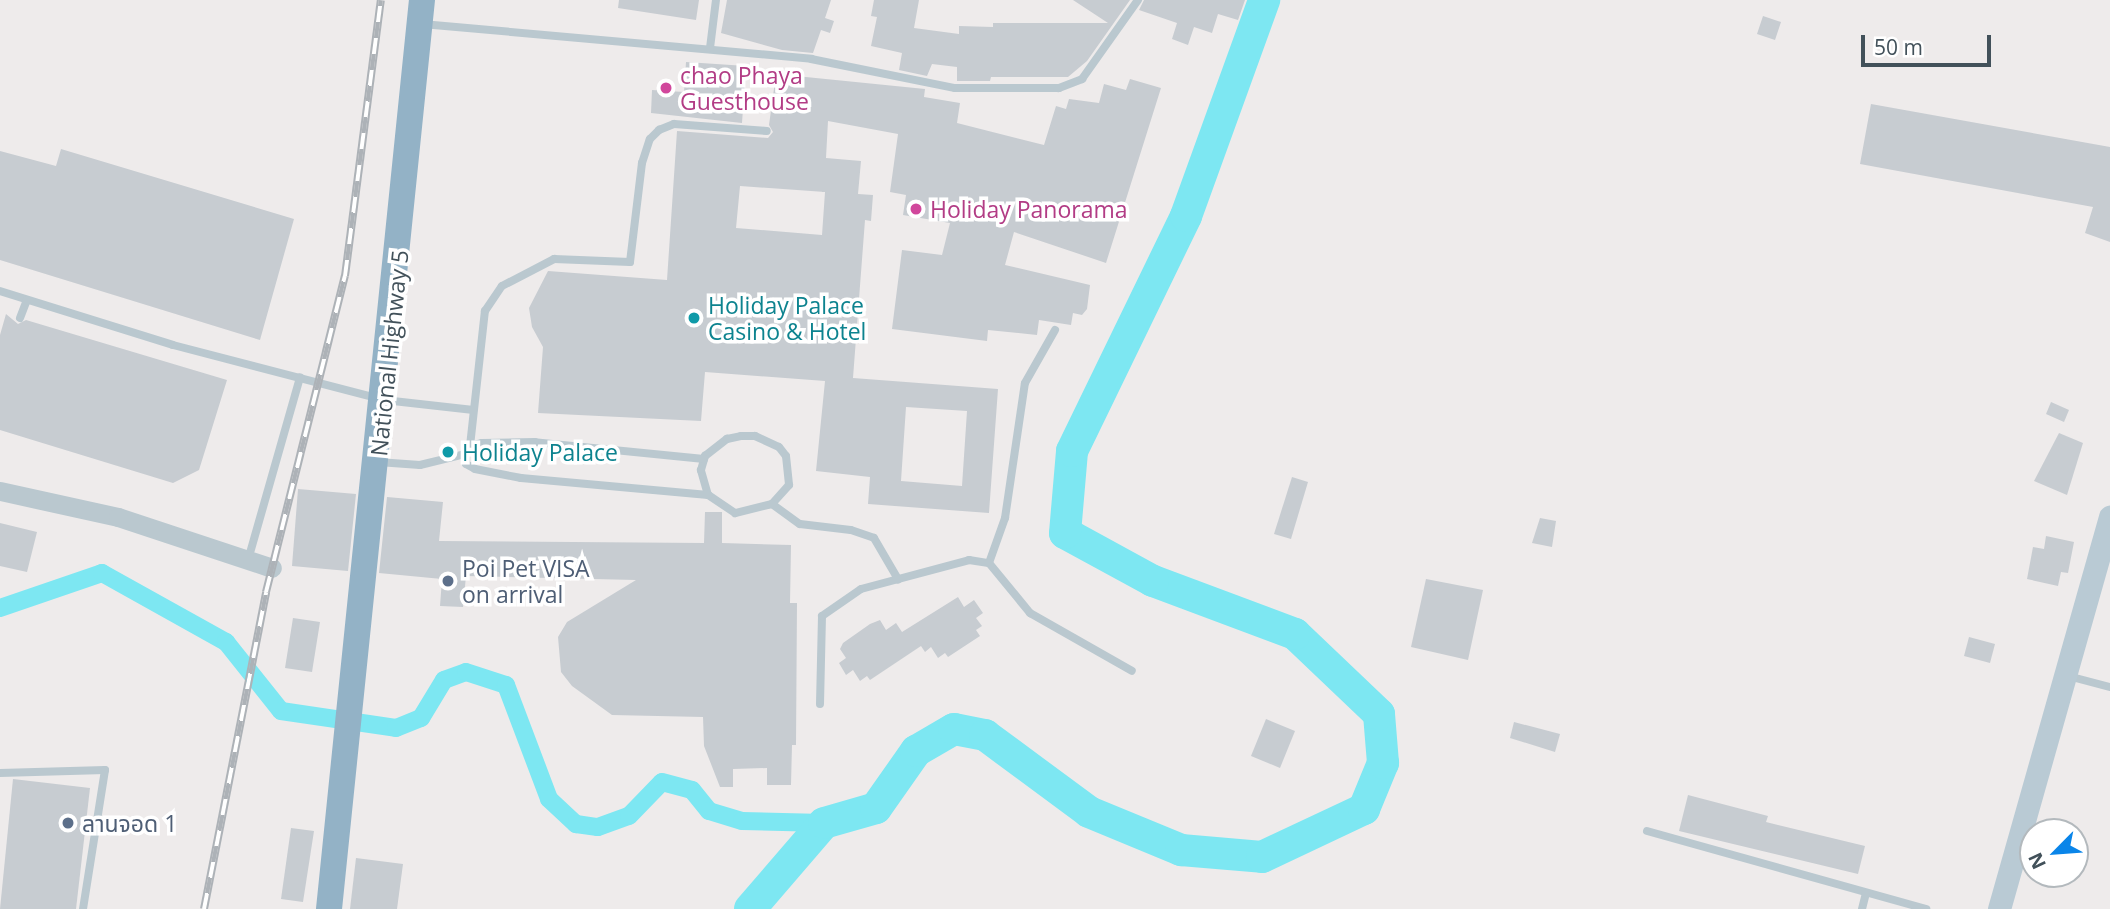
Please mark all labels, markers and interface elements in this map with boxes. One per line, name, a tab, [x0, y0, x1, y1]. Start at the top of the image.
scale bar	[1865, 21, 1994, 65]
text: 50 m	[1874, 33, 1923, 61]
place label: chao Phaya Guesthouse	[680, 61, 809, 115]
marker: chao Phaya Guesthouse	[658, 80, 674, 96]
place label: Holiday Panorama	[930, 195, 1128, 223]
marker: Holiday Panorama	[908, 201, 924, 217]
street label: National Highway 5	[364, 249, 414, 457]
place label: Holiday Palace Casino & Hotel	[708, 291, 866, 345]
marker: Holiday Palace Casino & Hotel	[686, 310, 702, 326]
place label: Holiday Palace	[462, 438, 618, 466]
marker: Holiday Palace	[440, 444, 456, 460]
place label: Poi Pet VISA on arrival	[462, 554, 590, 608]
marker: Poi Pet VISA on arrival	[440, 573, 456, 589]
place label: ลานจอด 1	[82, 809, 177, 837]
marker: ลานจอด 1	[60, 815, 76, 831]
north arrow	[2019, 818, 2089, 888]
text: N	[2022, 849, 2052, 874]

